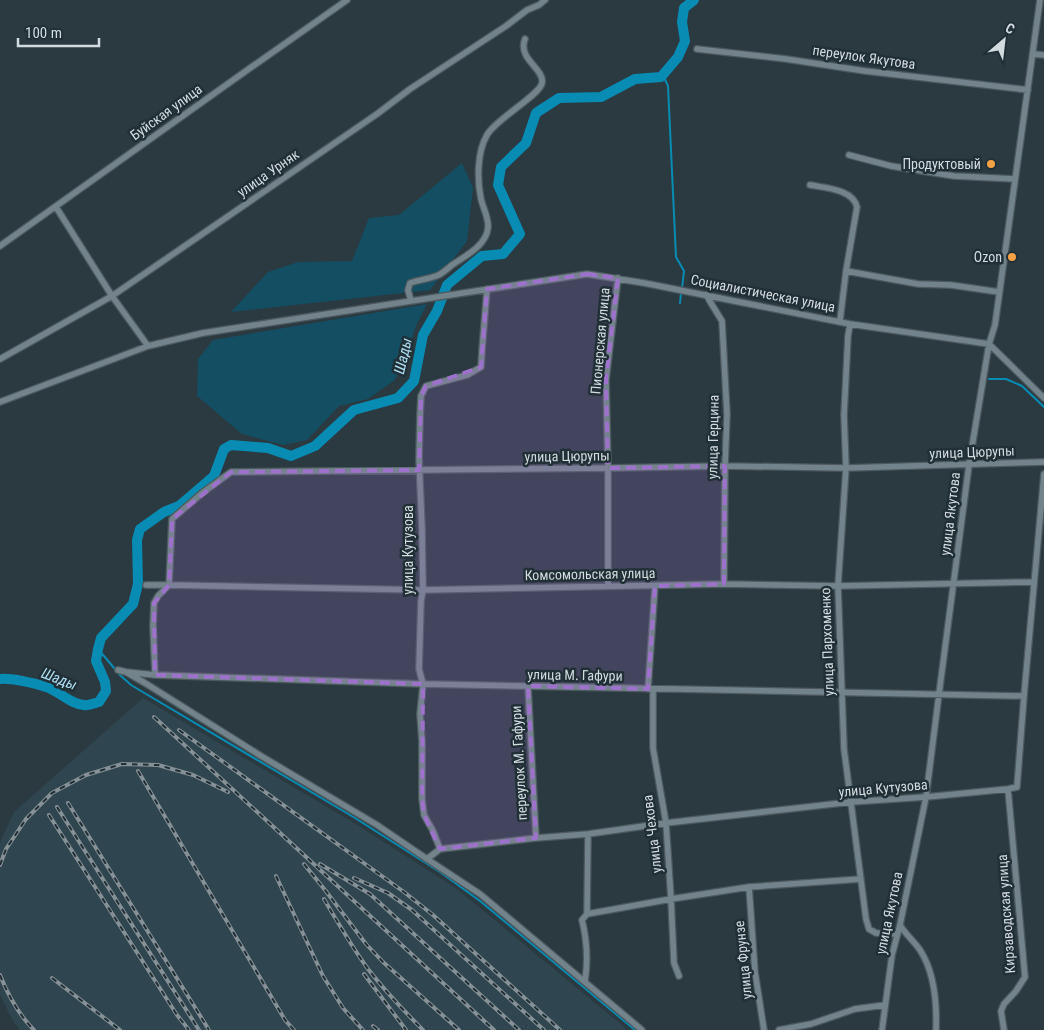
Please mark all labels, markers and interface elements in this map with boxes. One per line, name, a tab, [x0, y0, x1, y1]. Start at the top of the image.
scale bar	[18, 15, 99, 47]
north arrow	[979, 15, 1029, 65]
text: С	[1003, 20, 1017, 37]
text: 100 m	[25, 24, 62, 42]
street label: переулок Якутова	[812, 42, 916, 72]
street label: Буйская улица	[127, 81, 205, 143]
street label: улица Урняк	[234, 146, 302, 200]
place label: Продуктовый	[902, 156, 981, 172]
marker: Продуктовый	[985, 158, 997, 170]
place label: Ozon	[974, 249, 1002, 265]
marker: Ozon	[1006, 251, 1018, 263]
street label: Социалистическая улица	[689, 271, 837, 315]
street label: Пионерская улица	[587, 287, 613, 395]
water label: Шады	[390, 336, 416, 376]
street label: улица Герцина	[704, 395, 722, 479]
street label: улица Цюрупы	[929, 443, 1015, 461]
street label: улица Цюрупы	[524, 447, 610, 465]
street label: улица Якутова	[937, 471, 963, 557]
street label: улица Кутузова	[400, 505, 416, 595]
street label: Комсомольская улица	[524, 565, 656, 583]
street label: улица Пархоменко	[817, 587, 837, 697]
water label: Шады	[39, 664, 79, 694]
street label: улица М. Гафури	[527, 666, 623, 684]
street label: переулок М. Гафури	[508, 705, 530, 821]
street label: улица Кутузова	[838, 776, 928, 800]
street label: улица Чехова	[639, 794, 665, 874]
street label: Кирзаводская улица	[994, 854, 1018, 974]
street label: улица Якутова	[872, 870, 906, 956]
street label: улица Фрунзе	[731, 919, 755, 1000]

